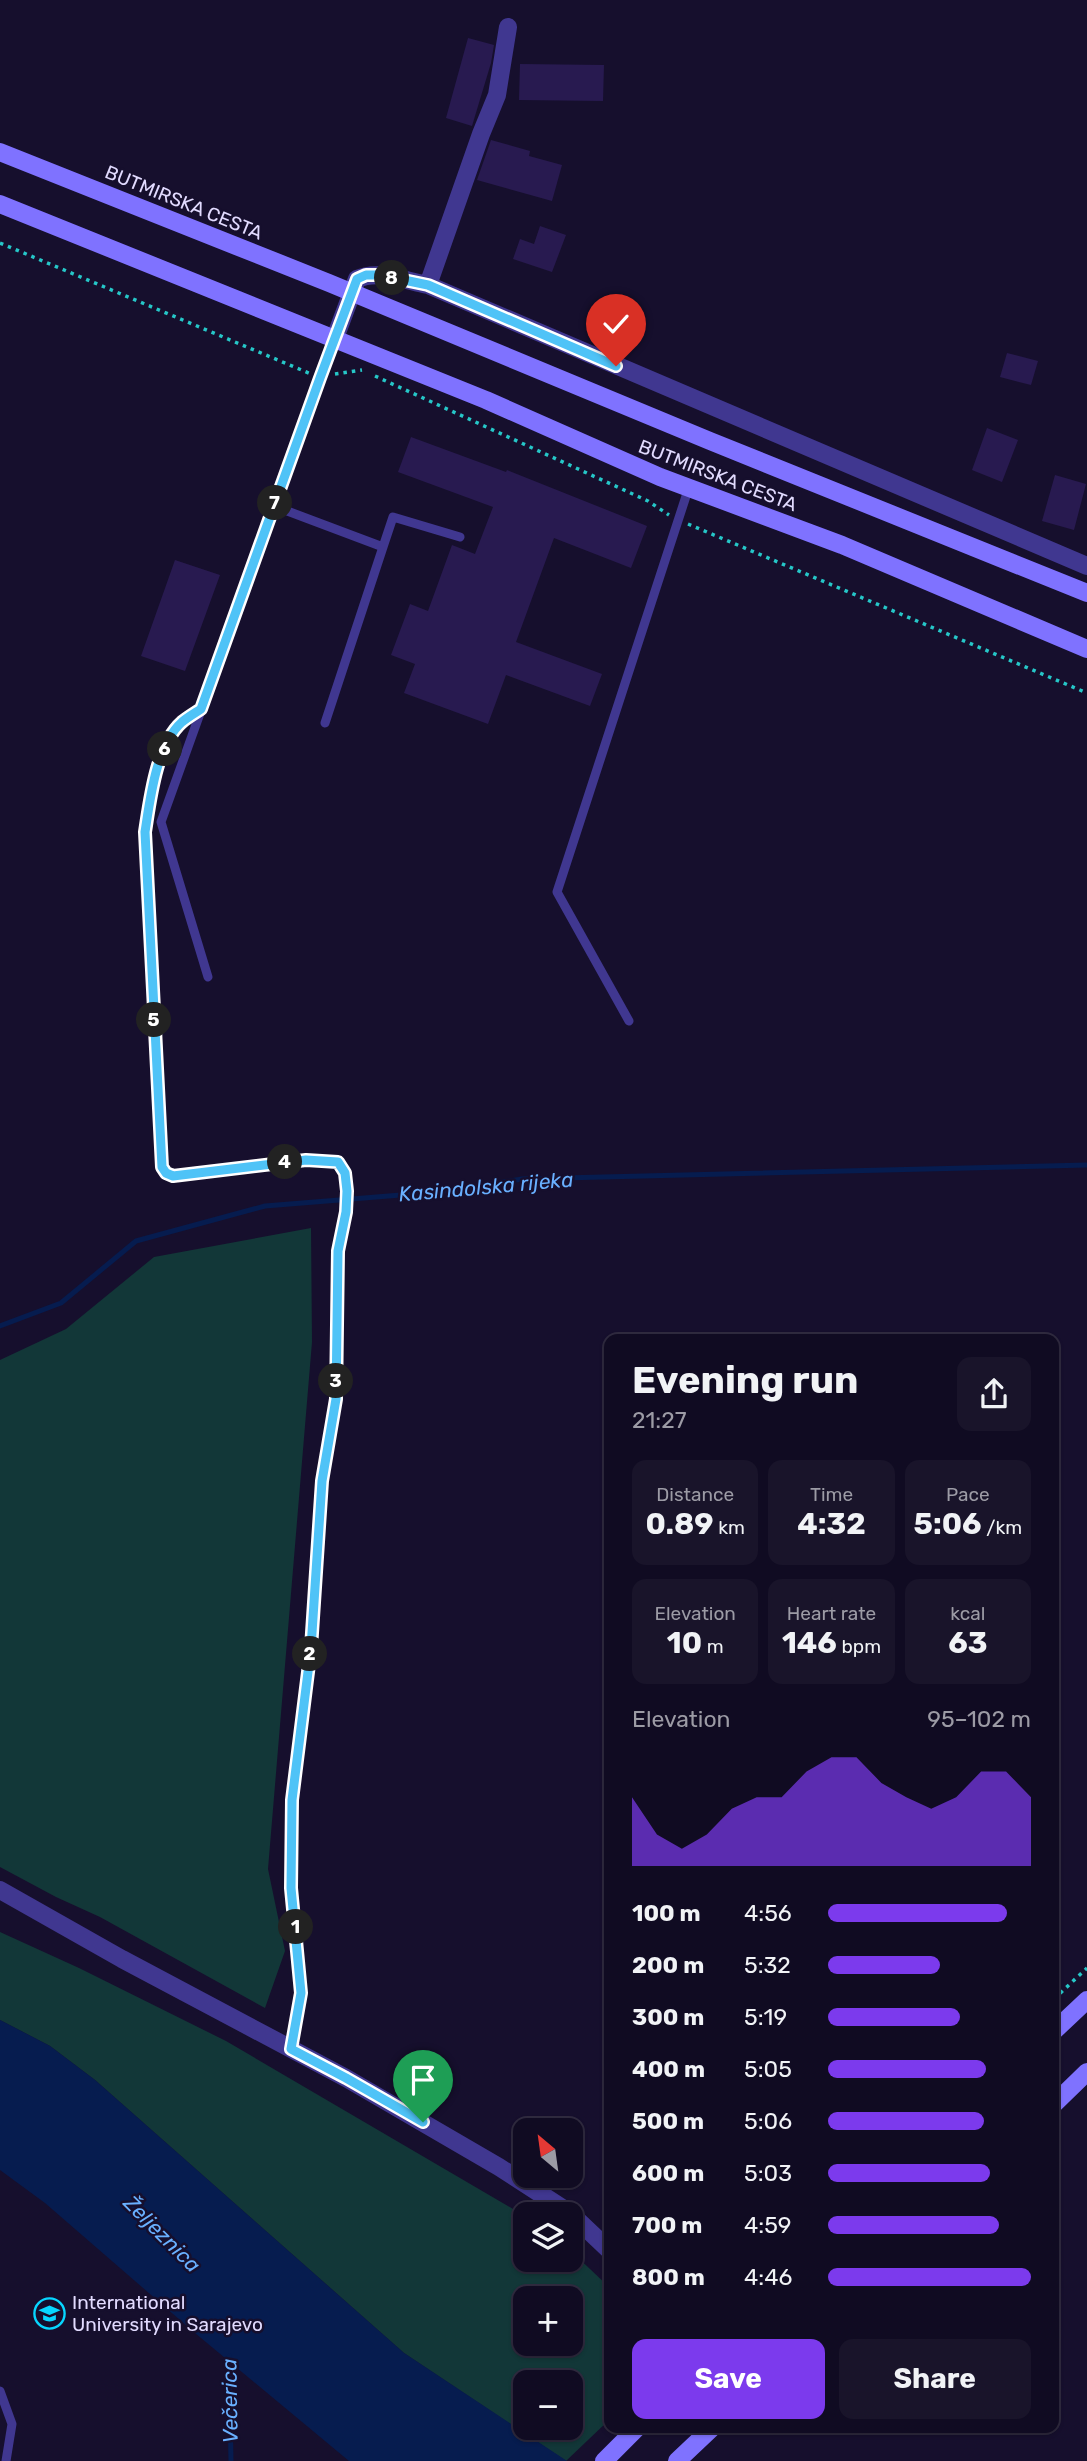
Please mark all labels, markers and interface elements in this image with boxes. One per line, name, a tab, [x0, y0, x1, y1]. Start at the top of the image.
street label: BUTMIRSKA CESTA	[102, 160, 266, 245]
pin: 8	[374, 260, 410, 296]
text: 8	[385, 266, 398, 289]
pin	[586, 294, 646, 366]
icon: check	[597, 305, 635, 343]
street label: BUTMIRSKA CESTA	[635, 435, 801, 516]
pin: 7	[258, 486, 292, 520]
text: 7	[269, 491, 280, 514]
pin: 6	[148, 732, 182, 766]
text: 6	[158, 737, 171, 760]
pin: 5	[136, 1002, 172, 1038]
text: 5	[147, 1008, 160, 1031]
pin: 4	[268, 1144, 302, 1180]
text: 4	[278, 1150, 291, 1173]
water label: Kasindolska rijeka	[398, 1166, 574, 1207]
text: Evening run	[632, 1357, 858, 1403]
button: share	[957, 1357, 1031, 1431]
pin: 3	[318, 1364, 354, 1398]
text: 3	[329, 1369, 342, 1392]
text: 21:27	[632, 1406, 687, 1434]
text: Distance	[656, 1483, 734, 1506]
text: Time	[810, 1483, 853, 1506]
text: Pace	[946, 1483, 990, 1506]
text: 0.89	[645, 1506, 714, 1542]
text: 4:32	[797, 1506, 866, 1542]
text: 5:06	[914, 1506, 982, 1542]
text: km	[714, 1516, 745, 1539]
text: /km	[982, 1516, 1022, 1539]
text: Elevation	[654, 1602, 736, 1625]
text: Heart rate	[787, 1602, 876, 1625]
text: kcal	[950, 1602, 985, 1625]
text: 10	[667, 1625, 702, 1661]
text: 146	[782, 1625, 837, 1661]
text: 63	[948, 1625, 987, 1661]
text: m	[702, 1635, 724, 1658]
text: bpm	[837, 1635, 881, 1658]
pin: 2	[292, 1636, 328, 1672]
text: 2	[303, 1642, 316, 1665]
text: Elevation	[632, 1705, 731, 1733]
text: 95–102 m	[927, 1705, 1031, 1733]
text: 100 m	[632, 1899, 701, 1927]
text: 4:56	[744, 1899, 792, 1927]
pin: 1	[278, 1910, 314, 1944]
text: 1	[291, 1915, 300, 1938]
text: 200 m	[632, 1951, 704, 1979]
text: 5:32	[744, 1951, 791, 1979]
text: 300 m	[632, 2003, 704, 2031]
text: 5:19	[744, 2003, 787, 2031]
pin	[393, 2050, 453, 2122]
text: 400 m	[632, 2055, 705, 2083]
text: 5:05	[744, 2055, 792, 2083]
icon: arrive	[404, 2061, 442, 2099]
text: 500 m	[632, 2107, 704, 2135]
text: 5:06	[744, 2107, 792, 2135]
north arrow	[513, 2118, 583, 2188]
map controls	[513, 2118, 583, 2440]
text: 600 m	[632, 2159, 704, 2187]
text: 5:03	[744, 2159, 792, 2187]
water label: Željeznica	[118, 2189, 206, 2277]
button: layers	[513, 2202, 583, 2272]
text: 700 m	[632, 2211, 702, 2239]
text: 4:59	[744, 2211, 791, 2239]
text: 800 m	[632, 2263, 705, 2291]
text: 4:46	[744, 2263, 792, 2291]
button: +	[513, 2286, 583, 2356]
place label: International University in Sarajevo	[72, 2291, 263, 2336]
school or university icon: International University in Sarajevo	[32, 2296, 66, 2330]
button: Save	[632, 2339, 825, 2419]
button: Share	[839, 2339, 1031, 2419]
water label: Večerica	[216, 2358, 243, 2444]
button: −	[513, 2370, 583, 2440]

